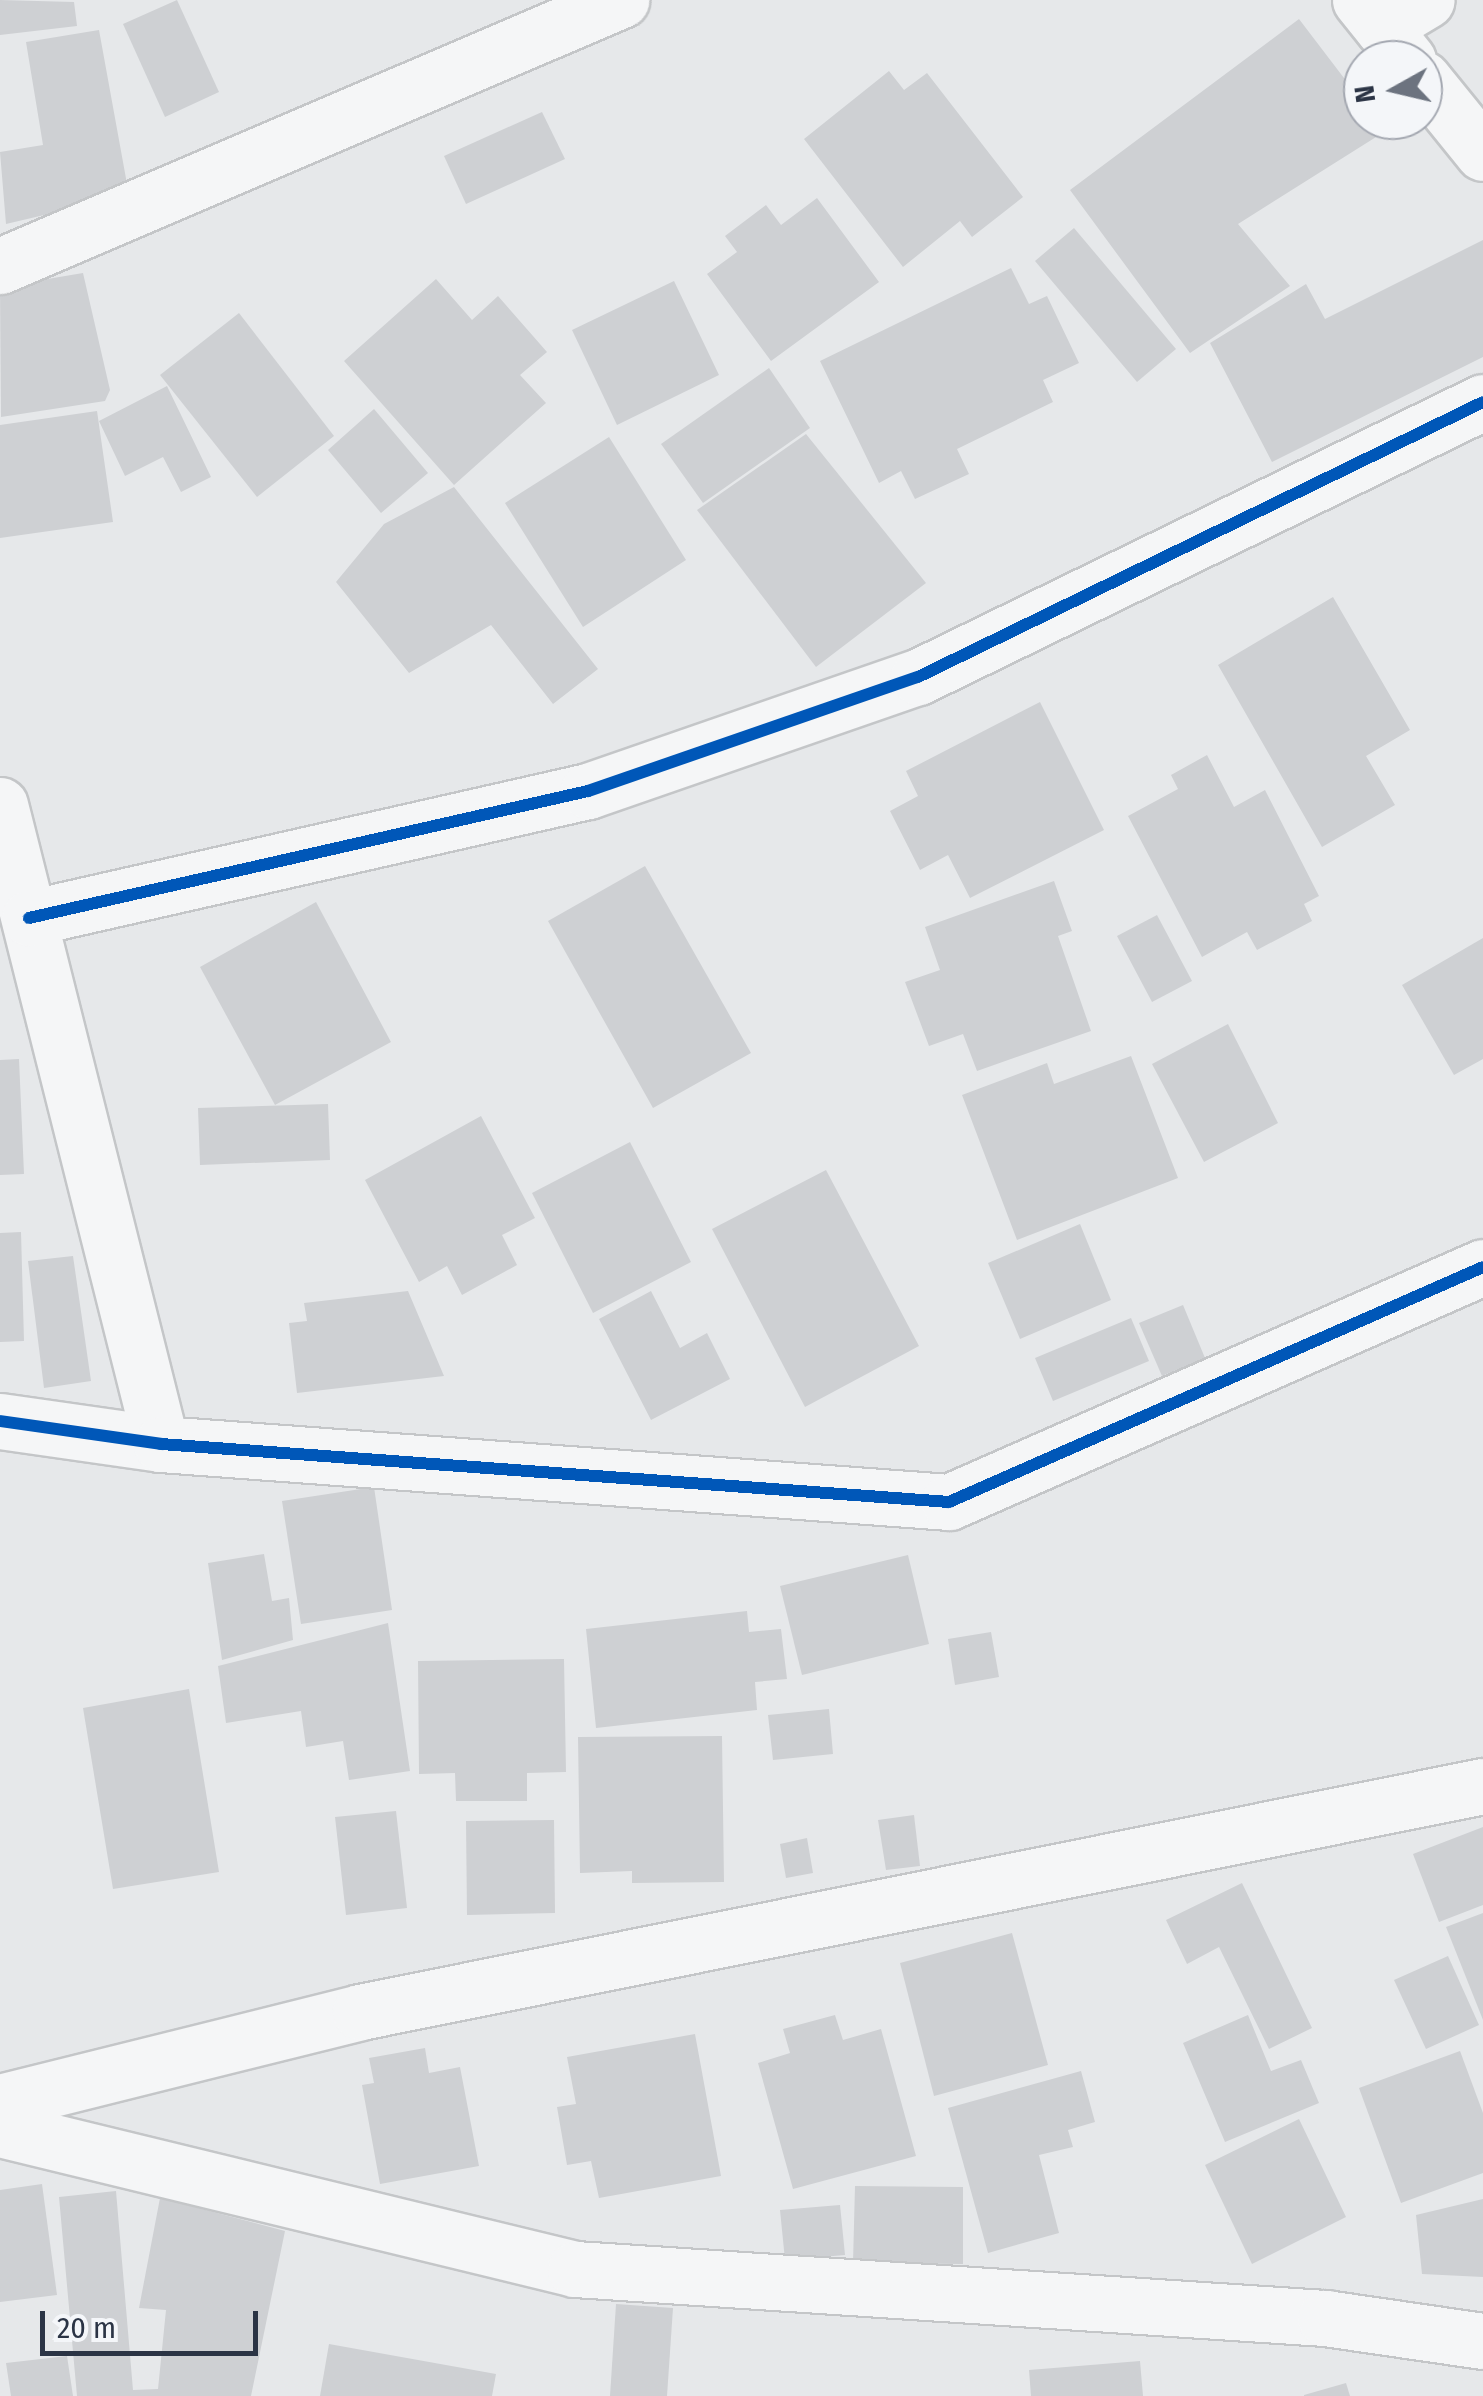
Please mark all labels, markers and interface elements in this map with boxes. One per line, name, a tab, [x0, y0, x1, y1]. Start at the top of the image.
north arrow	[1343, 40, 1443, 140]
text: N	[1347, 83, 1382, 105]
scale bar	[45, 2291, 262, 2353]
text: 20 m	[57, 2310, 116, 2346]

